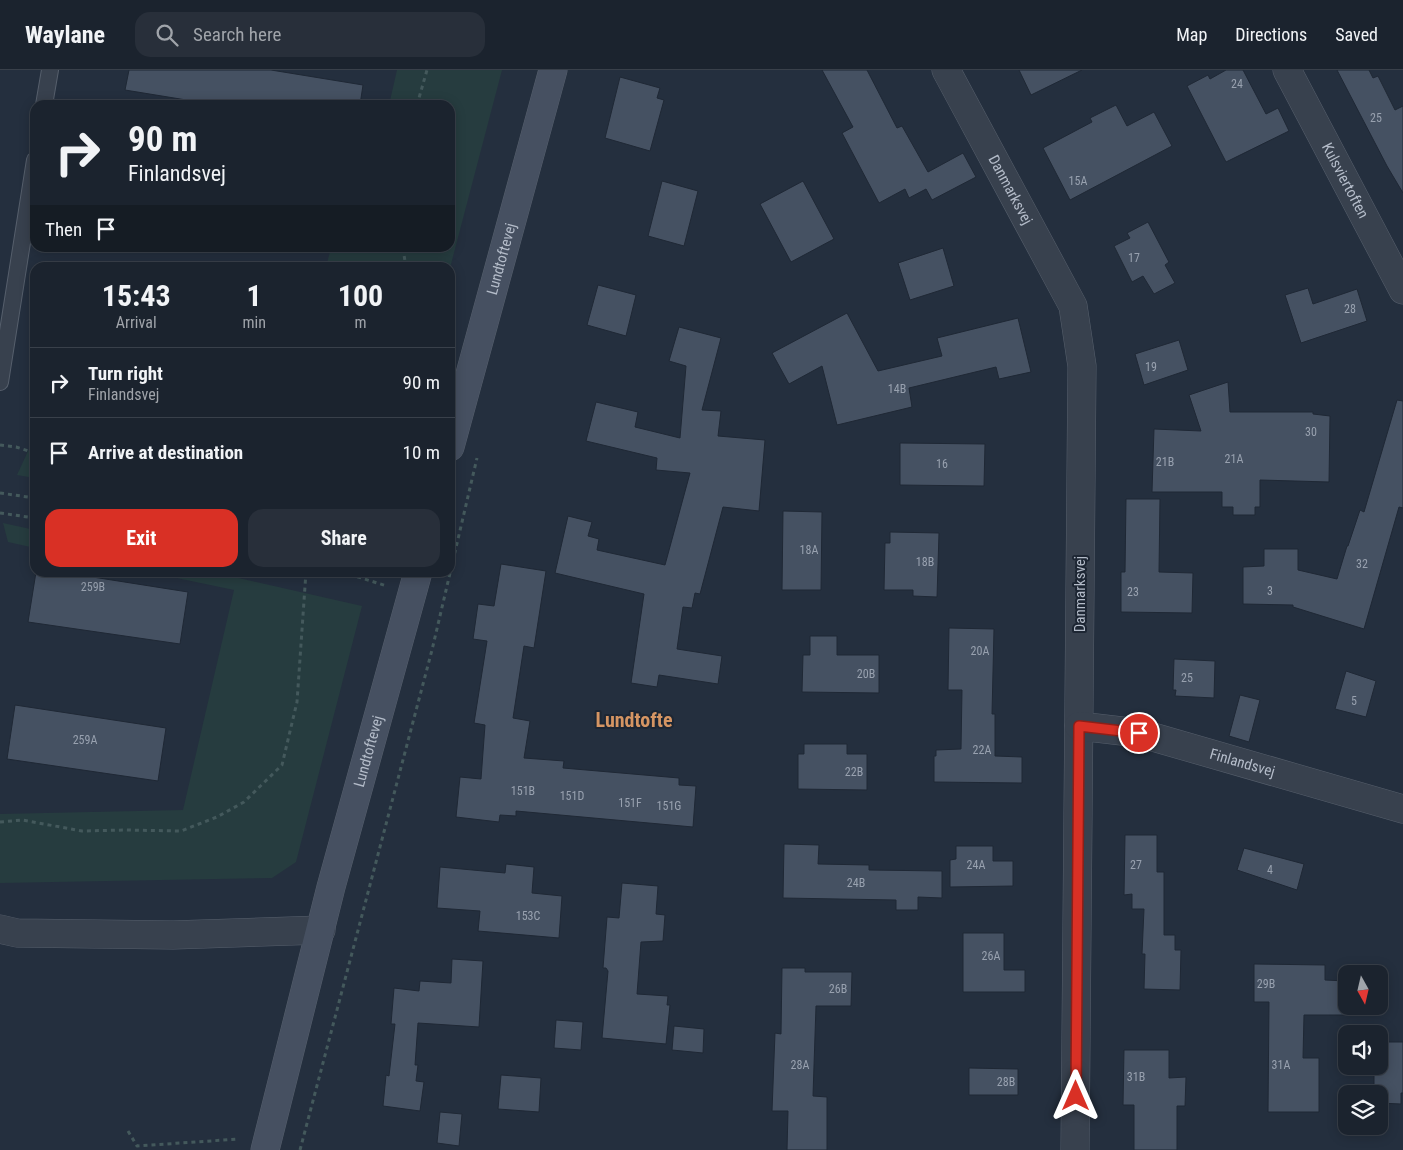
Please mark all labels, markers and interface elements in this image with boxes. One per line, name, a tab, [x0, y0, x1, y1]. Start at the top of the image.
search box	[135, 12, 485, 57]
text: Waylane	[25, 21, 105, 49]
icon: search	[153, 21, 181, 49]
text: Search here	[193, 23, 281, 46]
text: Map	[1176, 24, 1207, 45]
text: Directions	[1235, 24, 1307, 45]
text: Saved	[1335, 24, 1378, 45]
house number: 24	[1231, 77, 1243, 91]
house number: 25	[1370, 111, 1382, 125]
text: 90 m	[128, 119, 197, 160]
icon: right	[45, 120, 110, 185]
street label: Kulsviertoften	[1318, 140, 1373, 221]
street label: Danmarksvej	[984, 152, 1036, 228]
text: Finlandsvej	[128, 161, 226, 186]
house number: 15A	[1069, 174, 1087, 188]
icon: arrive	[92, 215, 120, 243]
text: Then	[45, 218, 82, 241]
street label: Lundtoftevej	[483, 221, 520, 297]
house number: 17	[1128, 251, 1140, 265]
text: 15:43	[102, 278, 171, 313]
text: 1	[247, 278, 262, 313]
text: 100	[338, 278, 383, 313]
house number: 28	[1344, 302, 1356, 316]
text: Arrival	[116, 313, 157, 332]
text: min	[242, 313, 266, 332]
text: m	[354, 313, 366, 332]
house number: 19	[1145, 360, 1157, 374]
text: Turn right	[88, 362, 163, 385]
icon: right	[45, 369, 73, 397]
text: 90 m	[403, 371, 440, 394]
house number: 14B	[888, 382, 906, 396]
text: Finlandsvej	[88, 385, 159, 404]
house number: 30	[1305, 425, 1317, 439]
icon: arrive	[45, 439, 73, 467]
text: Arrive at destination	[88, 441, 243, 464]
text: 10 m	[403, 441, 440, 464]
house number: 21A	[1225, 452, 1243, 466]
house number: 21B	[1156, 455, 1174, 469]
house number: 16	[936, 457, 948, 471]
button: Exit	[45, 509, 238, 567]
button: Share	[248, 509, 440, 567]
house number: 18A	[800, 543, 818, 557]
house number: 18B	[916, 555, 934, 569]
street label: Danmarksvej	[1071, 556, 1089, 632]
house number: 32	[1356, 557, 1368, 571]
house number: 259B	[81, 580, 105, 594]
house number: 3	[1267, 584, 1273, 598]
house number: 23	[1127, 585, 1139, 599]
house number: 20A	[971, 644, 989, 658]
house number: 20B	[857, 667, 875, 681]
house number: 25	[1181, 671, 1193, 685]
house number: 5	[1351, 694, 1357, 708]
district label: Lundtofte	[595, 708, 673, 732]
pin	[1118, 712, 1160, 754]
street label: Lundtoftevej	[350, 713, 387, 789]
icon: arrive	[1125, 719, 1153, 747]
house number: 259A	[73, 733, 97, 747]
house number: 22A	[973, 743, 991, 757]
street label: Finlandsvej	[1208, 745, 1277, 781]
house number: 22B	[845, 765, 863, 779]
house number: 151B	[511, 784, 535, 798]
house number: 151D	[560, 789, 584, 803]
house number: 151F	[618, 796, 642, 810]
house number: 151G	[657, 799, 681, 813]
house number: 24A	[967, 858, 985, 872]
house number: 27	[1130, 858, 1142, 872]
house number: 4	[1267, 863, 1273, 877]
house number: 24B	[847, 876, 865, 890]
house number: 153C	[516, 909, 540, 923]
house number: 26A	[982, 949, 1000, 963]
north arrow	[1338, 965, 1388, 1015]
map controls	[1338, 965, 1388, 1135]
house number: 29B	[1257, 977, 1275, 991]
house number: 26B	[829, 982, 847, 996]
button: sound	[1338, 1025, 1388, 1075]
house number: 28A	[791, 1058, 809, 1072]
house number: 31A	[1272, 1058, 1290, 1072]
position arrow	[1049, 1069, 1101, 1121]
house number: 31B	[1127, 1070, 1145, 1084]
house number: 28B	[997, 1075, 1015, 1089]
button: layers	[1338, 1085, 1388, 1135]

